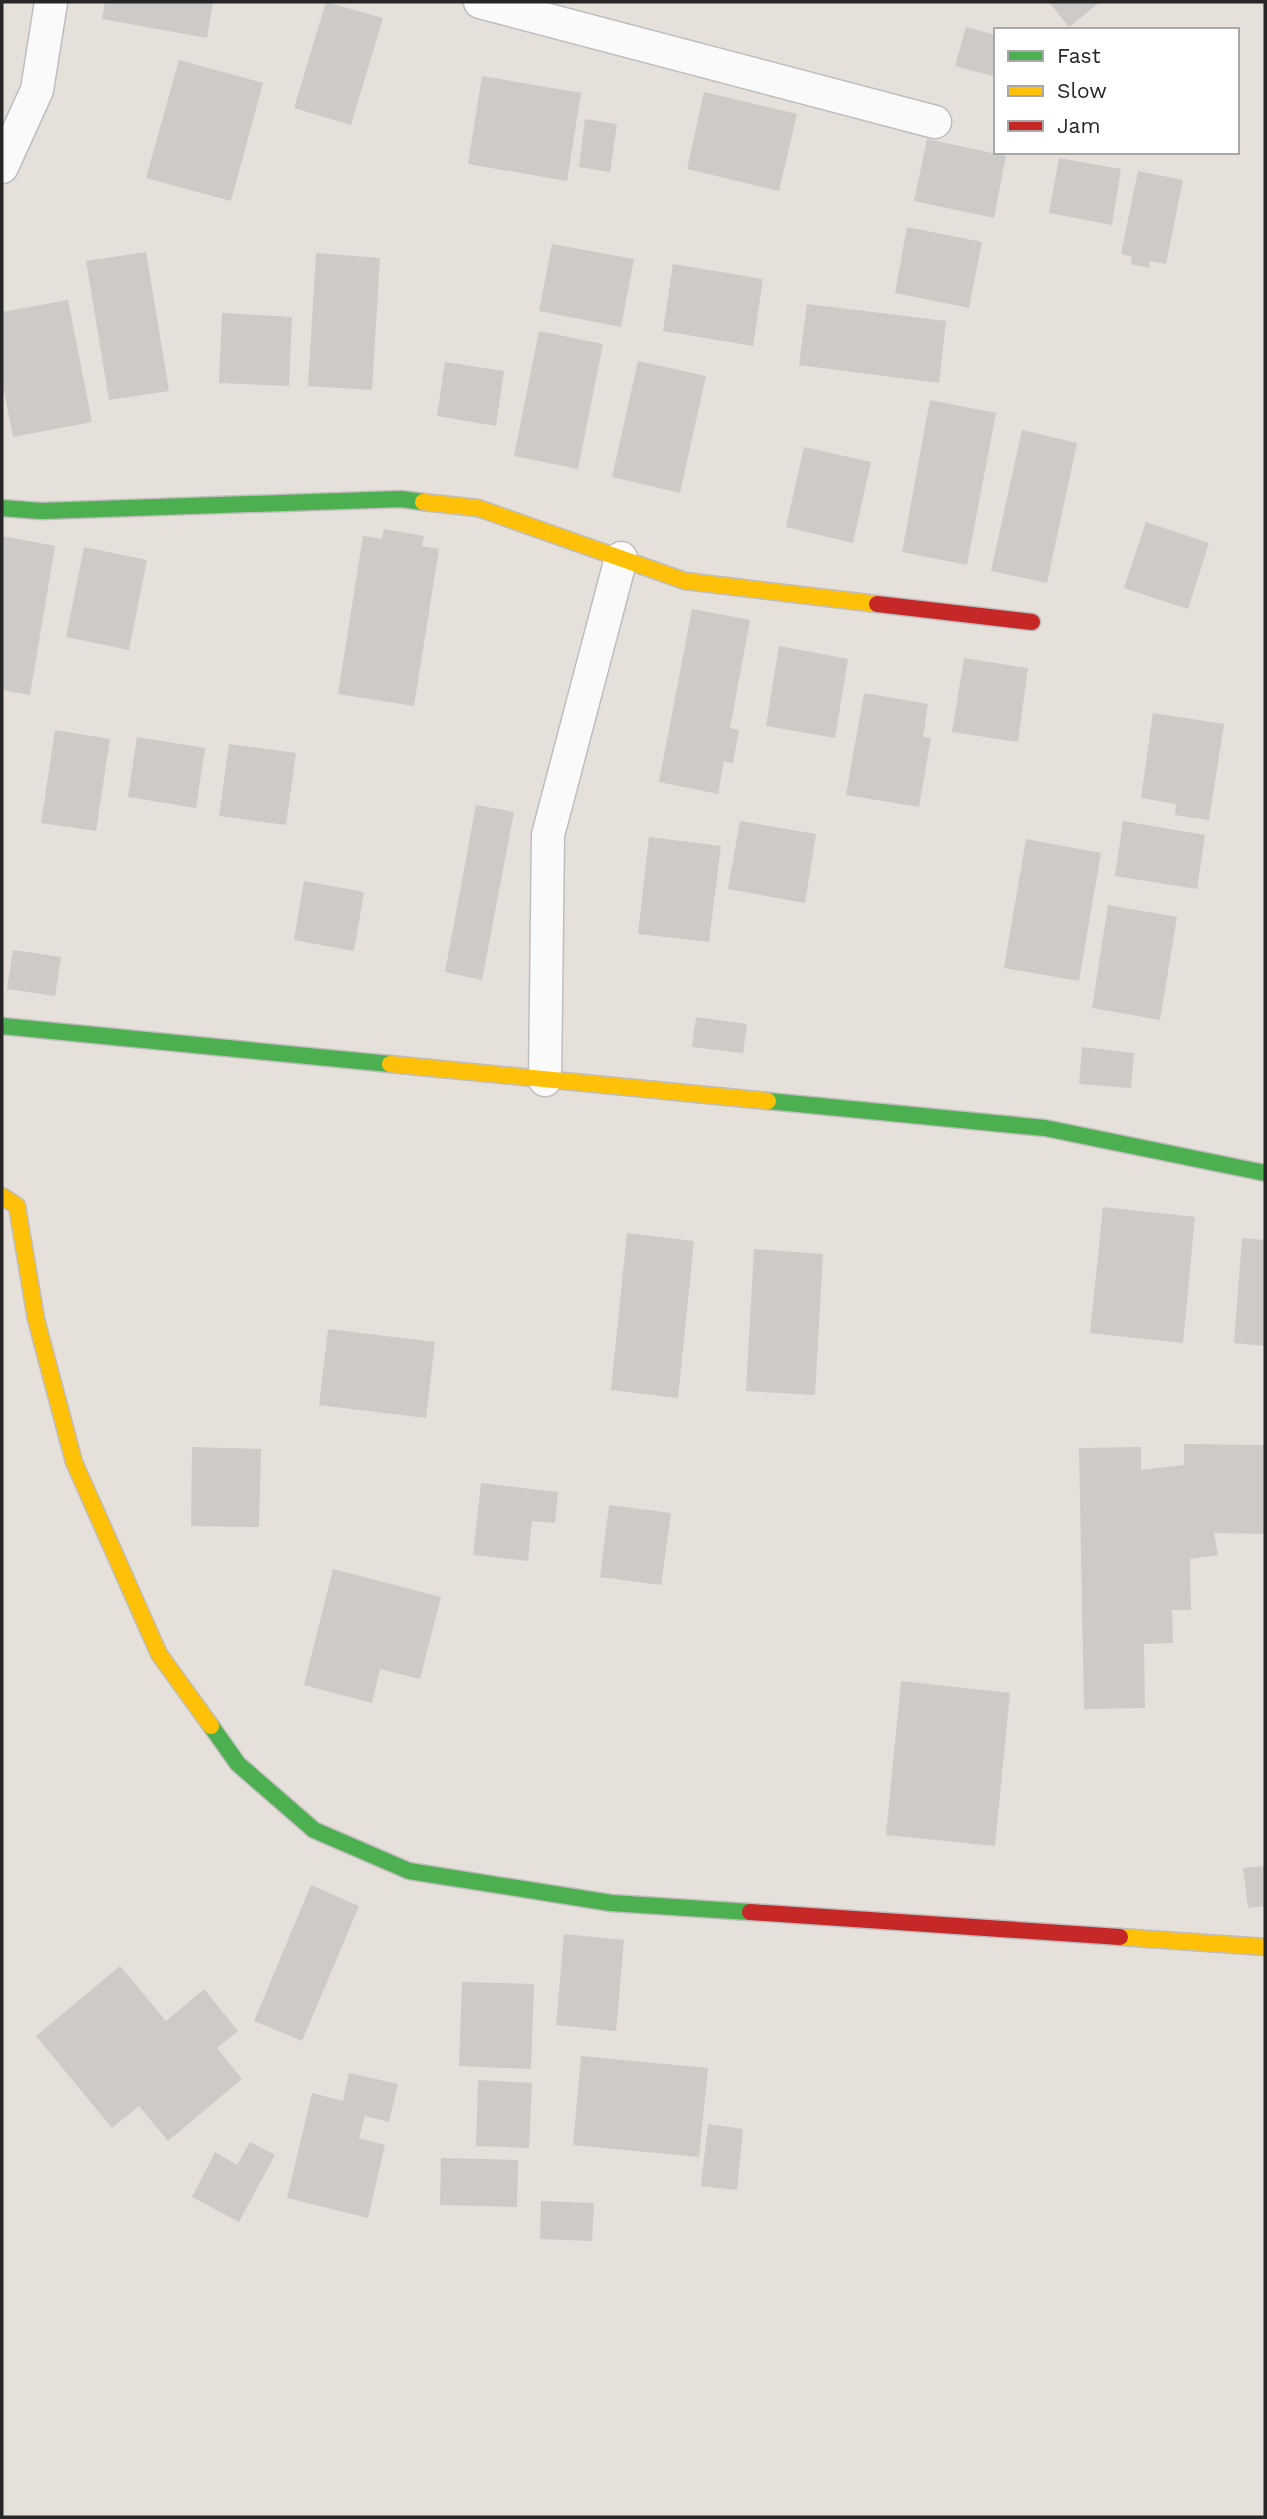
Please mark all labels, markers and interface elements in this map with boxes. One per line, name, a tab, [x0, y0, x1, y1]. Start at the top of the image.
legend	[994, 28, 1239, 154]
text: Fast	[1057, 43, 1101, 68]
text: Slow	[1057, 78, 1107, 103]
text: Jam	[1057, 113, 1100, 138]

